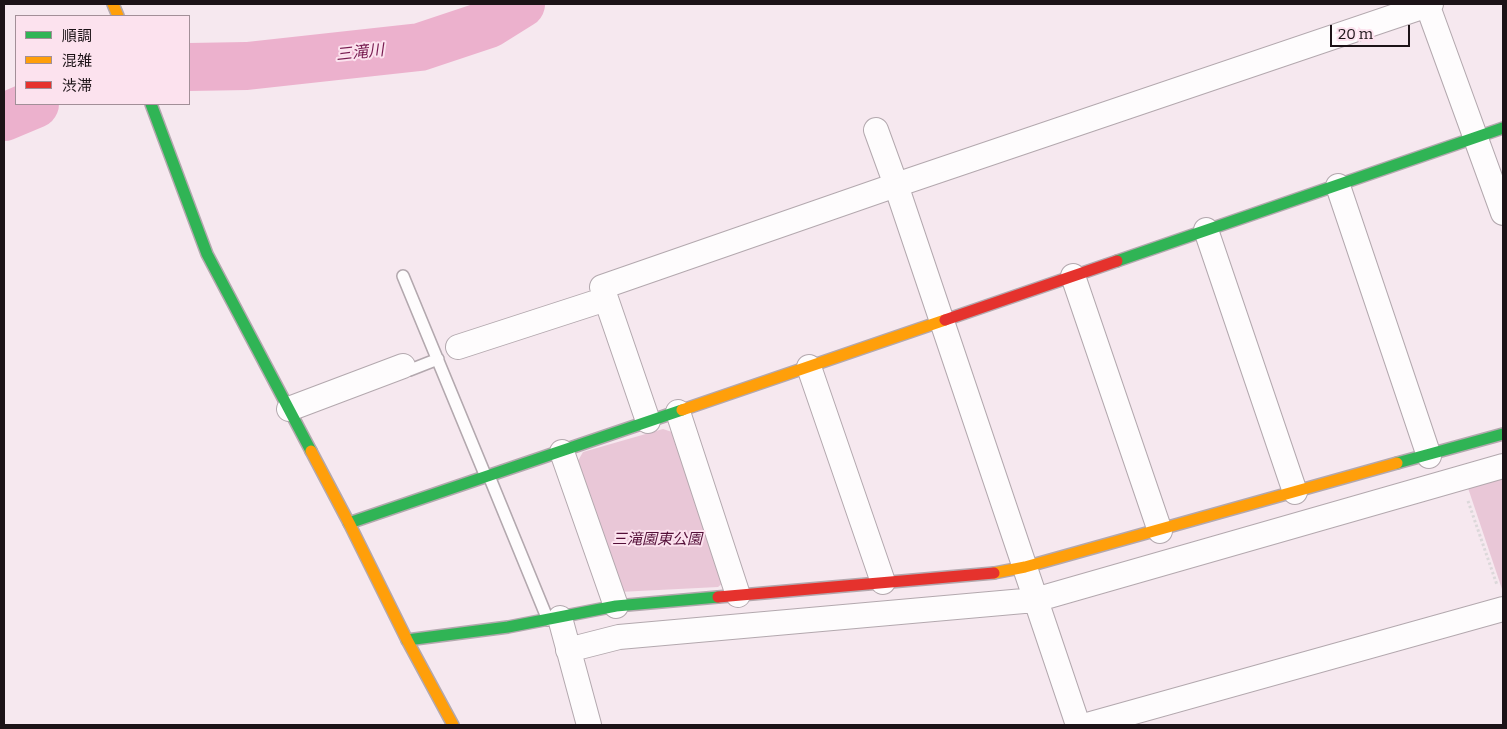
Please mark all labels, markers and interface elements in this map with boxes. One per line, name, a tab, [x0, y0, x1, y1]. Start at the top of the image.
legend	[15, 15, 190, 105]
scale bar	[1332, 15, 1412, 47]
text: 20 m	[1338, 25, 1373, 43]
text: 順調	[62, 27, 92, 45]
water label: 三滝川	[335, 41, 385, 65]
text: 混雑	[62, 52, 92, 70]
text: 渋滞	[62, 77, 92, 95]
park label: 三滝園東公園	[612, 531, 702, 549]

